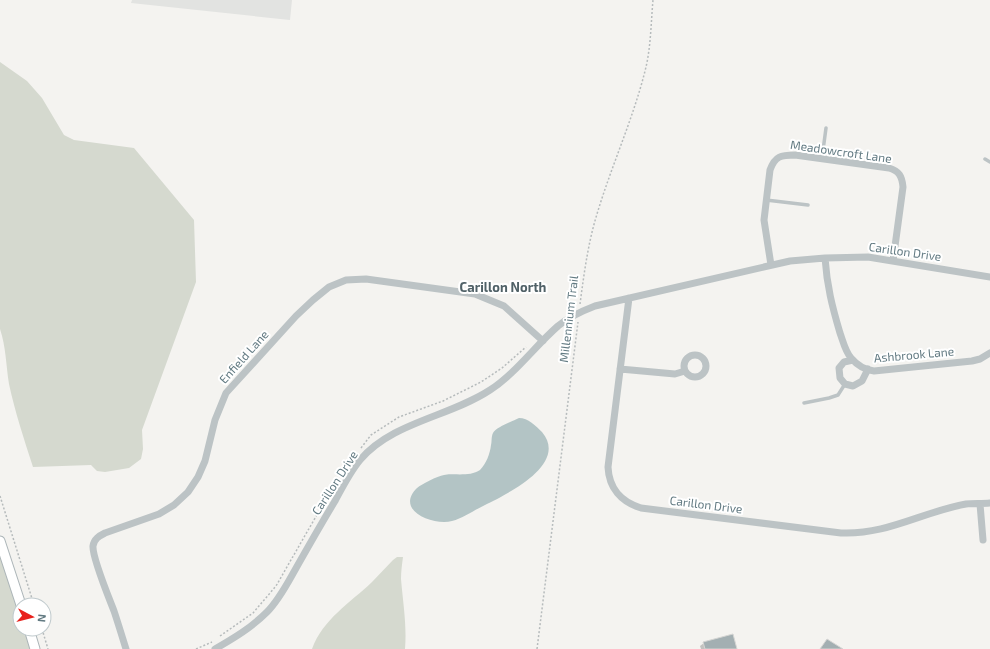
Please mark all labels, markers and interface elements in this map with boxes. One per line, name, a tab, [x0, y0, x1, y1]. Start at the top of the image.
street label: Meadowcroft Lane	[789, 137, 893, 165]
street label: Carillon Drive	[868, 239, 942, 263]
street label: Millennium Trail	[556, 274, 580, 363]
district label: Carillon North	[460, 279, 547, 295]
street label: Enfield Lane	[216, 327, 271, 386]
street label: Ashbrook Lane	[873, 344, 955, 364]
street label: Carillon Drive	[308, 448, 360, 517]
street label: Carillon Drive	[669, 493, 743, 515]
north arrow	[12, 597, 52, 637]
text: N	[35, 614, 49, 623]

